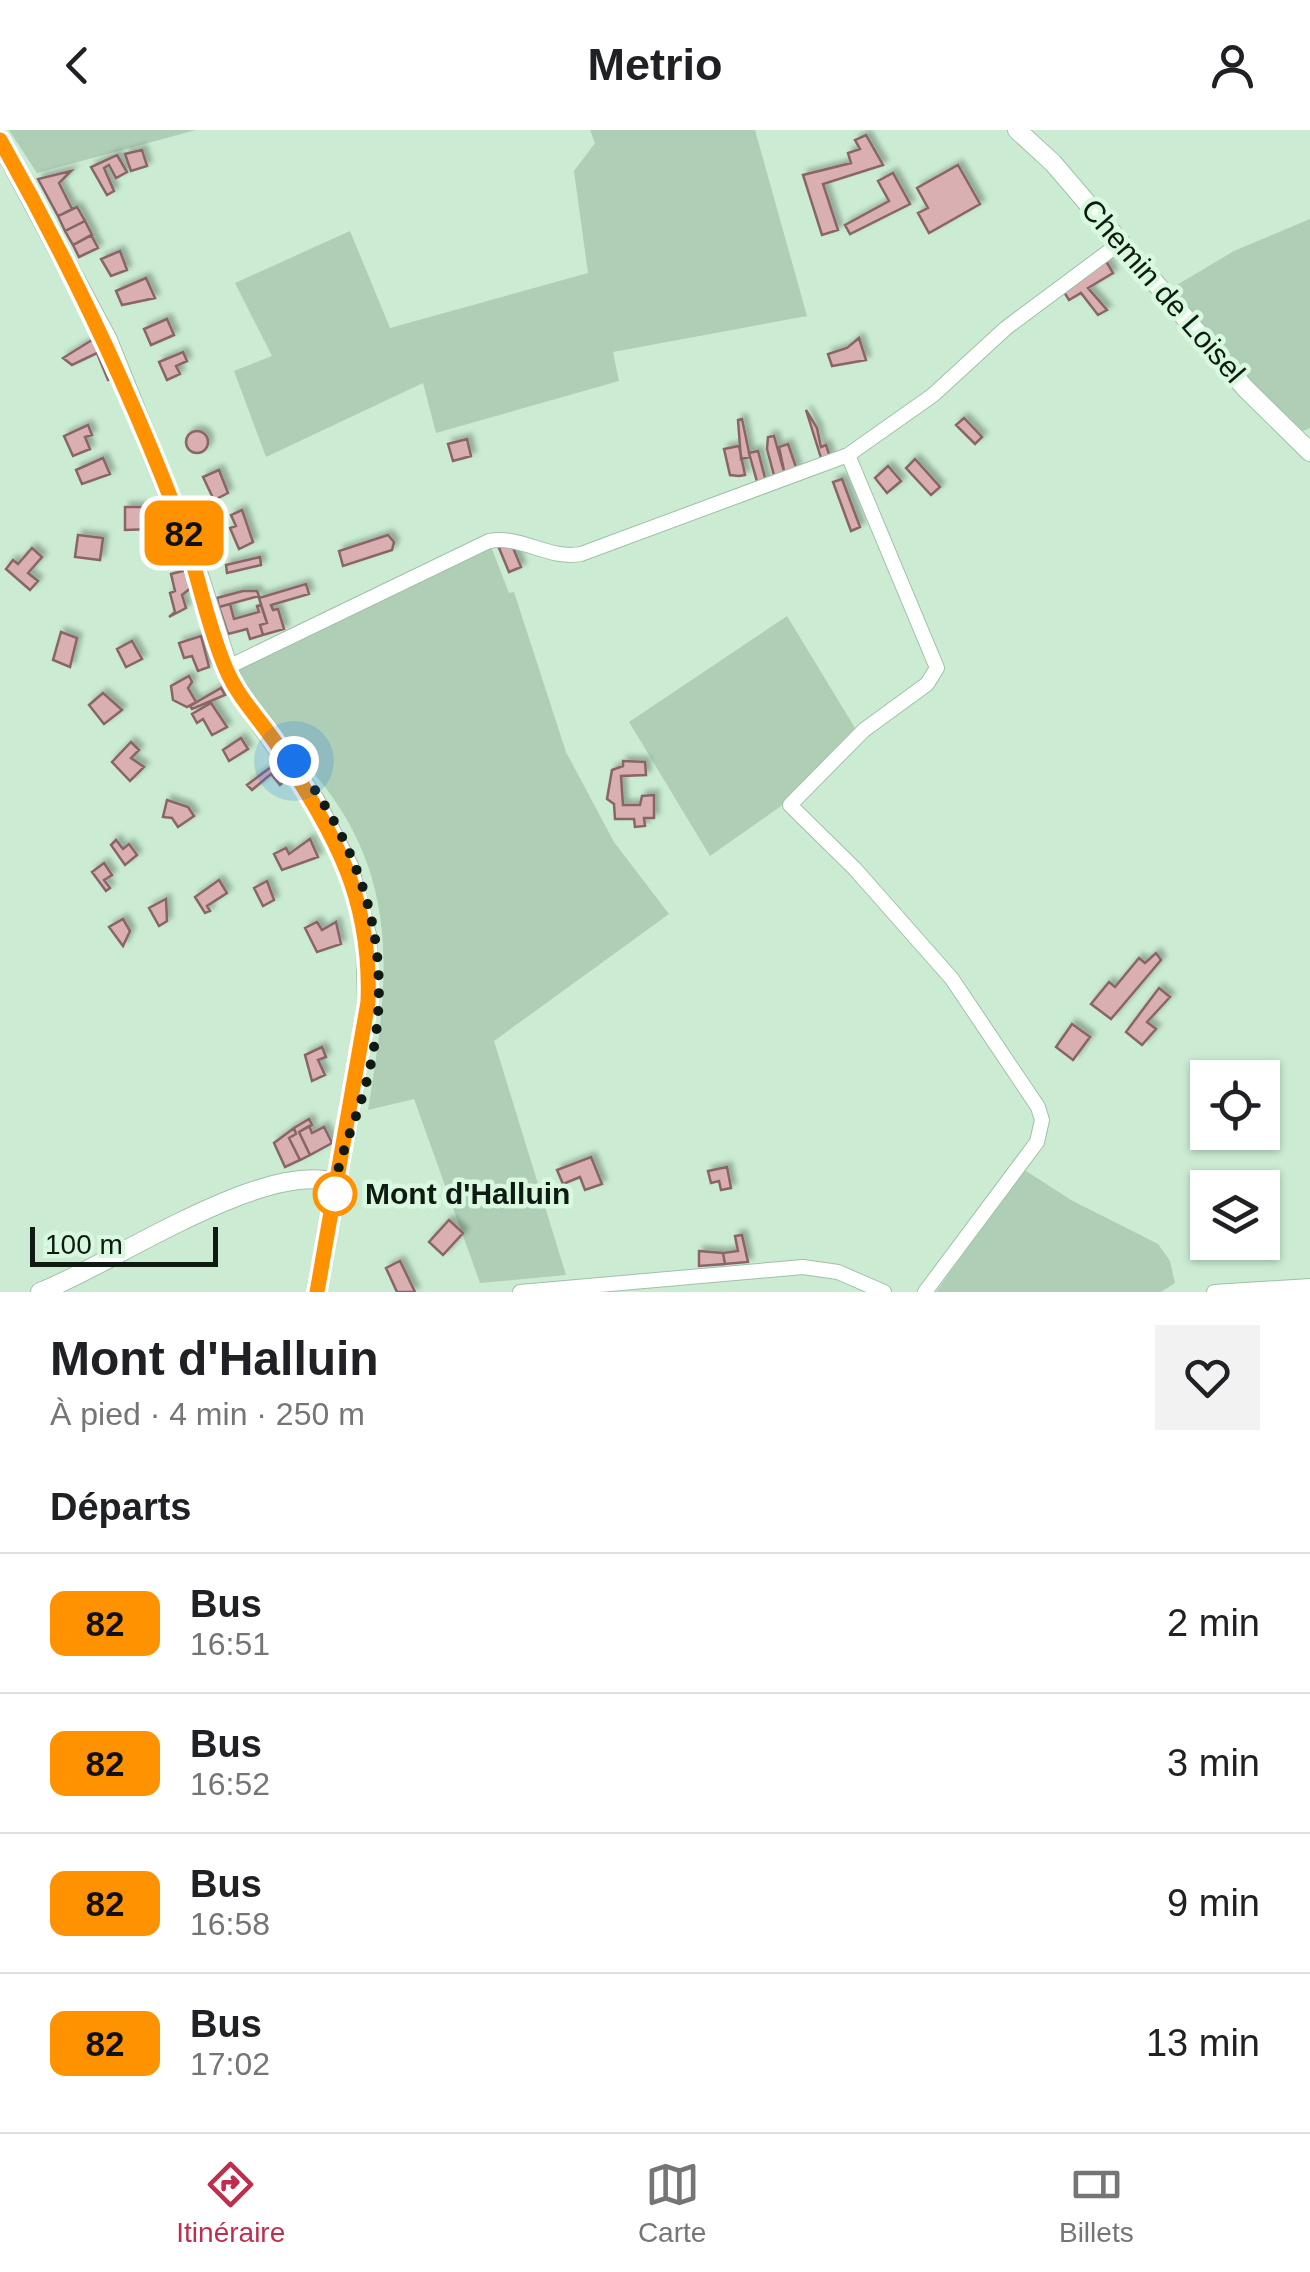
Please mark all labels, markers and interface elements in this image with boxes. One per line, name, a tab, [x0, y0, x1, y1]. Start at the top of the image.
icon: back	[50, 38, 105, 93]
icon: person	[1205, 38, 1260, 93]
text: Metrio	[588, 39, 723, 90]
street label: Chemin de Loisel	[1075, 192, 1252, 389]
line badge: 82	[139, 500, 229, 566]
text: 82	[165, 514, 203, 553]
your location	[269, 736, 319, 786]
map controls	[1190, 1060, 1280, 1260]
button: locate	[1190, 1060, 1280, 1150]
button: layers	[1190, 1170, 1280, 1260]
marker: Mont d'Halluin	[314, 1173, 356, 1215]
place label: Mont d'Halluin	[365, 1177, 570, 1210]
scale bar	[30, 1222, 218, 1266]
text: 100 m	[45, 1229, 123, 1260]
button: heart	[1155, 1325, 1260, 1430]
text: Mont d'Halluin	[50, 1332, 379, 1385]
text: À pied · 4 min · 250 m	[50, 1396, 365, 1432]
text: Départs	[50, 1486, 192, 1528]
text: Bus	[190, 1583, 262, 1625]
text: 2 min	[1167, 1602, 1260, 1644]
text: 82	[86, 1604, 124, 1643]
text: 16:51	[190, 1626, 270, 1662]
text: Bus	[190, 1723, 262, 1765]
text: 3 min	[1167, 1742, 1260, 1784]
text: 82	[86, 1744, 124, 1783]
text: 16:52	[190, 1766, 270, 1802]
text: Bus	[190, 1863, 262, 1905]
text: 9 min	[1167, 1882, 1260, 1924]
text: 82	[86, 1884, 124, 1923]
text: 16:58	[190, 1906, 270, 1942]
text: Bus	[190, 2003, 262, 2045]
text: 13 min	[1146, 2022, 1260, 2064]
text: 82	[86, 2024, 124, 2063]
text: 17:02	[190, 2046, 270, 2082]
tab: Itinéraire	[176, 2157, 285, 2249]
tab: Carte	[638, 2157, 706, 2249]
tab: Billets	[1059, 2157, 1134, 2249]

